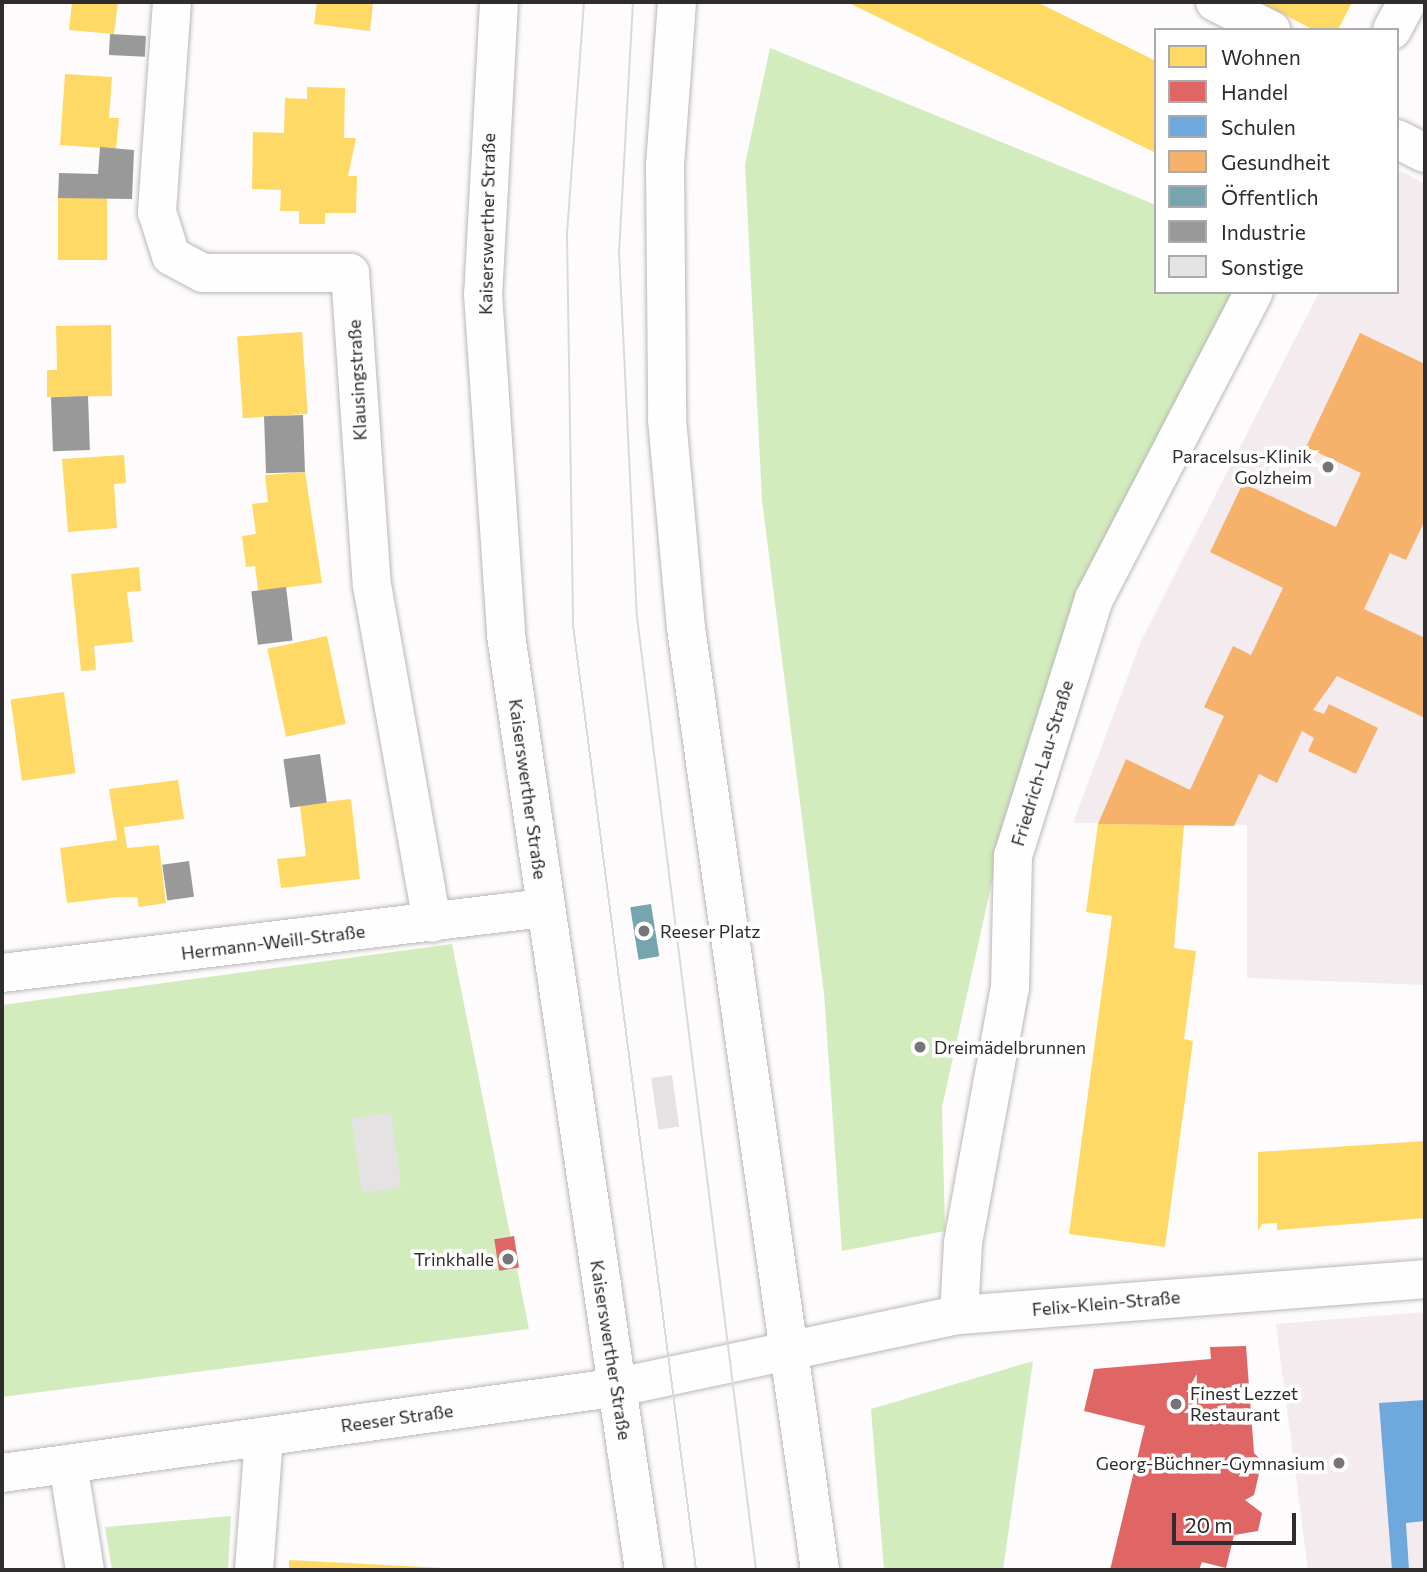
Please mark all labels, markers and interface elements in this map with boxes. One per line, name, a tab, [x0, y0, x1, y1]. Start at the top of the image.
legend	[1154, 28, 1399, 294]
text: Wohnen	[1221, 44, 1301, 69]
text: Handel	[1221, 79, 1288, 104]
text: Schulen	[1221, 114, 1296, 139]
street label: Kaiserswerther Straße	[475, 133, 499, 315]
text: Gesundheit	[1221, 149, 1330, 174]
text: Öffentlich	[1221, 184, 1319, 209]
text: Industrie	[1221, 219, 1306, 244]
text: Sonstige	[1221, 254, 1304, 279]
street label: Klausingstraße	[343, 319, 371, 441]
place label: Paracelsus-Klinik Golzheim	[1172, 446, 1312, 489]
marker: Paracelsus-Klinik Golzheim	[1318, 457, 1338, 477]
street label: Friedrich-Lau-Straße	[1006, 677, 1078, 849]
street label: Kaiserswerther Straße	[505, 697, 551, 881]
street label: Hermann-Weill-Straße	[180, 920, 366, 964]
place label: Reeser Platz	[660, 920, 760, 942]
marker: Reeser Platz	[634, 921, 654, 941]
place label: Dreimädelbrunnen	[934, 1036, 1086, 1058]
marker: Dreimädelbrunnen	[912, 1039, 928, 1055]
place label: Trinkhalle	[414, 1248, 494, 1270]
marker: Trinkhalle	[500, 1251, 516, 1267]
street label: Kaiserswerther Straße	[586, 1258, 636, 1442]
street label: Felix-Klein-Straße	[1031, 1286, 1181, 1320]
place label: Finest Lezzet Restaurant	[1190, 1383, 1298, 1426]
marker: Finest Lezzet Restaurant	[1168, 1396, 1184, 1412]
street label: Reeser Straße	[339, 1399, 455, 1437]
place label: Georg-Büchner-Gymnasium	[1096, 1452, 1325, 1474]
marker: Georg-Büchner-Gymnasium	[1331, 1455, 1347, 1471]
scale bar	[1175, 1498, 1299, 1542]
text: 20 m	[1185, 1512, 1233, 1537]

